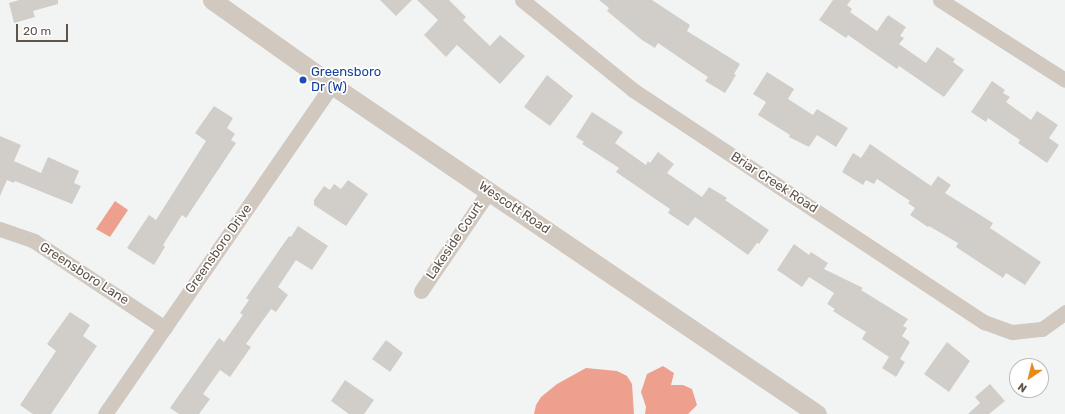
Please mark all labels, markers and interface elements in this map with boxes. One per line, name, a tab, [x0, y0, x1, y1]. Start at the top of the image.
scale bar	[18, 16, 70, 42]
text: 20 m	[23, 24, 51, 38]
place label: Greensboro Dr (W)	[311, 65, 381, 96]
marker: Greensboro Dr (W)	[298, 75, 308, 85]
street label: Briar Creek Road	[727, 149, 821, 217]
street label: Wescott Road	[475, 178, 553, 238]
street label: Lakeside Court	[423, 199, 487, 283]
street label: Greensboro Drive	[183, 202, 255, 296]
street label: Greensboro Lane	[37, 239, 131, 309]
north arrow	[1009, 358, 1049, 398]
text: N	[1015, 380, 1029, 395]

